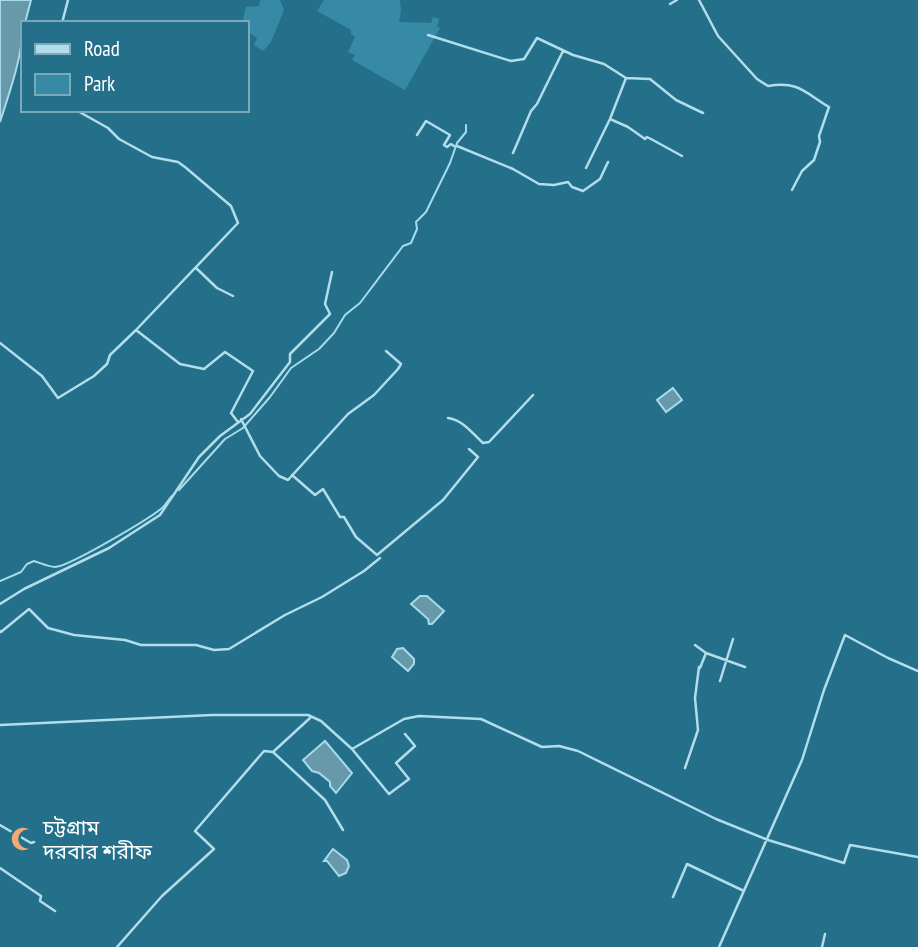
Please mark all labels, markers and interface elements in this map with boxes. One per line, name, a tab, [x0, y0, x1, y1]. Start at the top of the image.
legend	[21, 21, 248, 112]
text: Road	[84, 35, 120, 62]
text: Park	[84, 70, 115, 97]
place label: চট্টগ্রাম দরবার শরীফ	[42, 814, 153, 865]
mosque icon: চট্টগ্রাম দরবার শরীফ	[9, 825, 37, 853]

